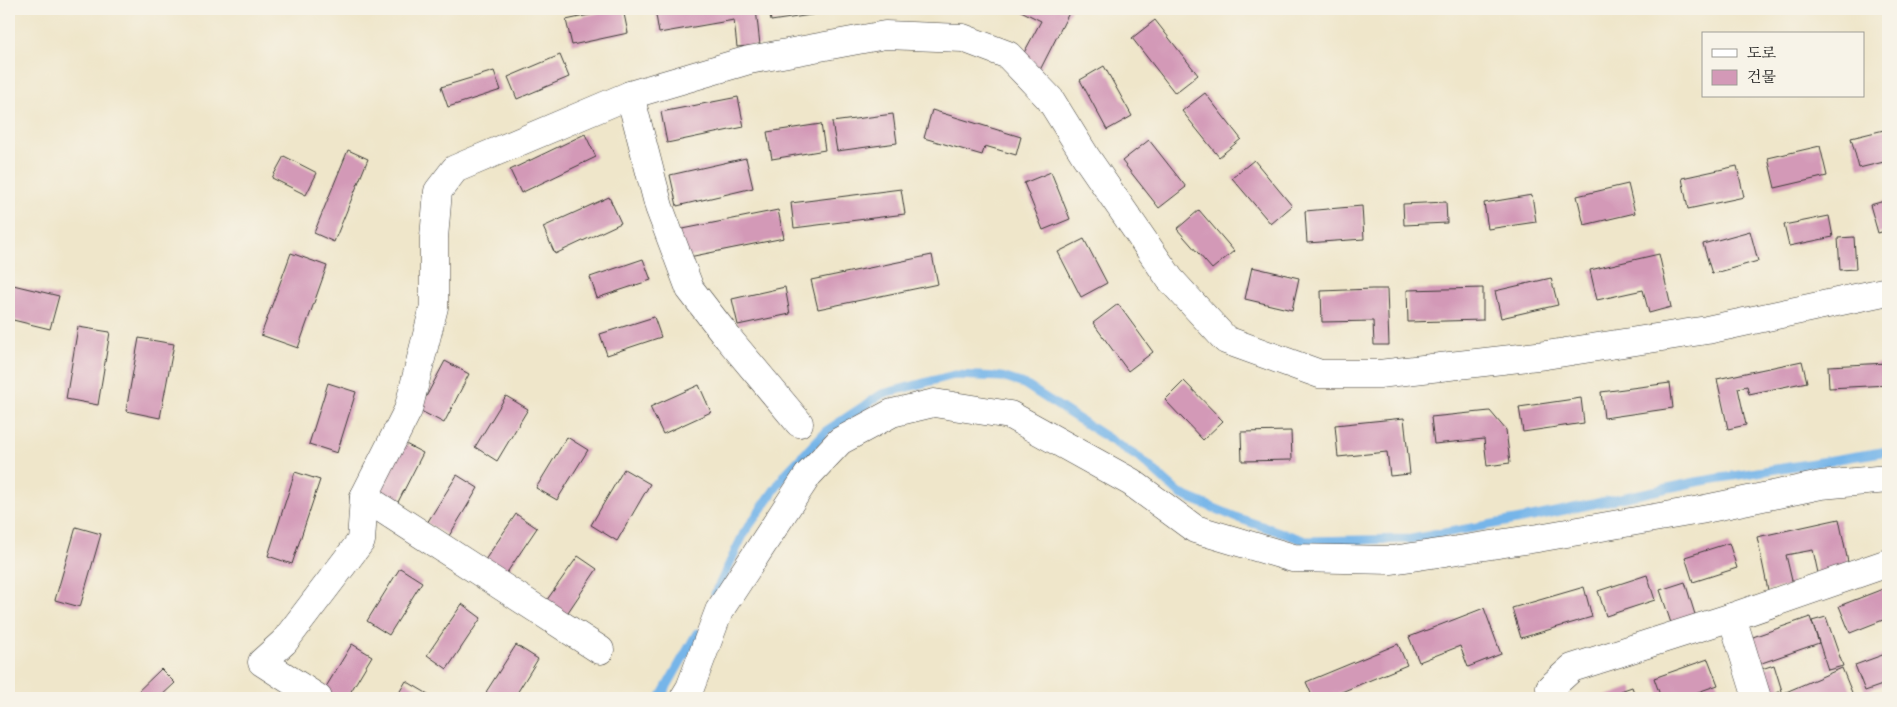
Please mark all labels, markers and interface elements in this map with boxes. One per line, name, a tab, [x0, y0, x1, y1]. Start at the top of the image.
legend	[1702, 32, 1864, 98]
text: 도로	[1747, 46, 1776, 62]
text: 건물	[1747, 69, 1776, 86]

